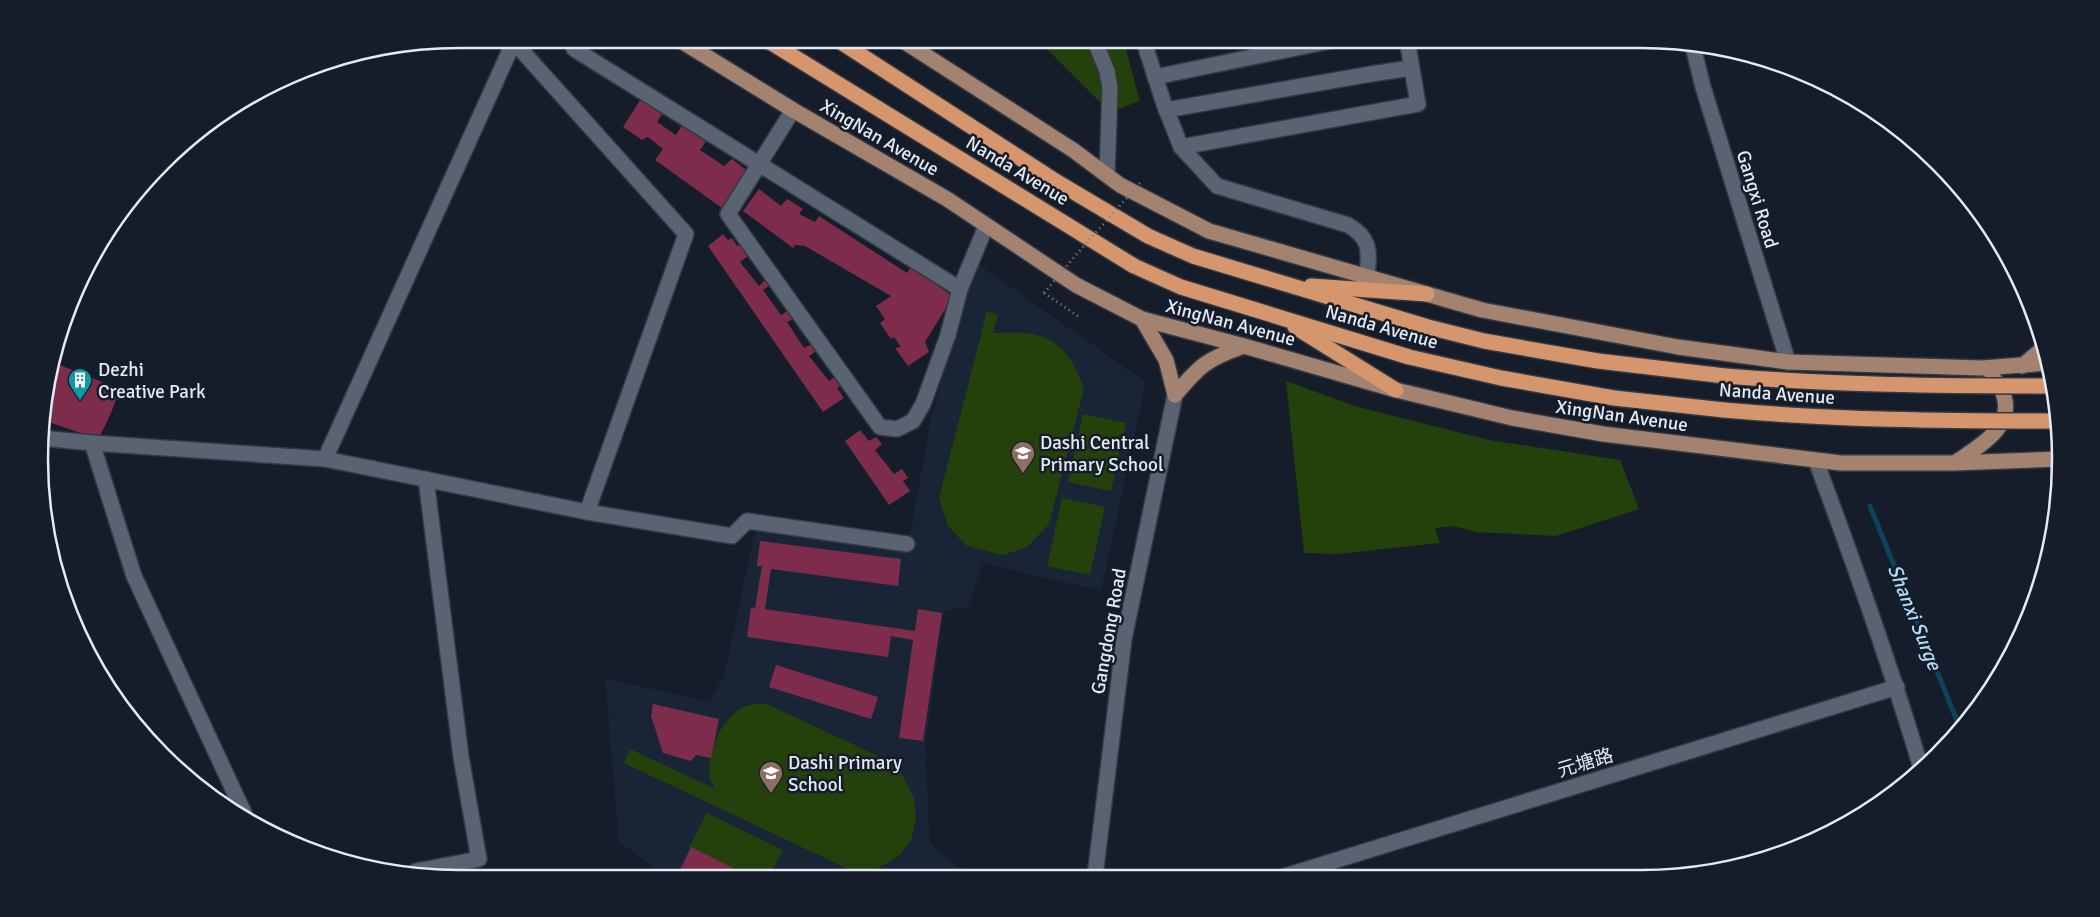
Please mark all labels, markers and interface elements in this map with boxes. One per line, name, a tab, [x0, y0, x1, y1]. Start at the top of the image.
street label: XingNan Avenue	[816, 94, 943, 182]
street label: Nanda Avenue	[961, 131, 1073, 211]
street label: Gangxi Road	[1731, 147, 1783, 251]
street label: XingNan Avenue	[1163, 294, 1298, 352]
street label: Nanda Avenue	[1323, 299, 1441, 355]
place label: Dezhi Creative Park	[98, 358, 206, 404]
building icon: Dezhi Creative Park	[67, 367, 93, 401]
street label: Nanda Avenue	[1718, 378, 1836, 410]
street label: XingNan Avenue	[1554, 395, 1689, 437]
place label: Dashi Central Primary School	[1040, 431, 1163, 477]
school or university icon: Dashi Central Primary School	[1010, 440, 1036, 474]
water label: Shanxi Surge	[1882, 561, 1947, 675]
street label: Gangdong Road	[1086, 566, 1132, 696]
street label: 元塘路	[1555, 743, 1616, 783]
place label: Dashi Primary School	[788, 751, 902, 797]
school or university icon: Dashi Primary School	[758, 760, 784, 794]

